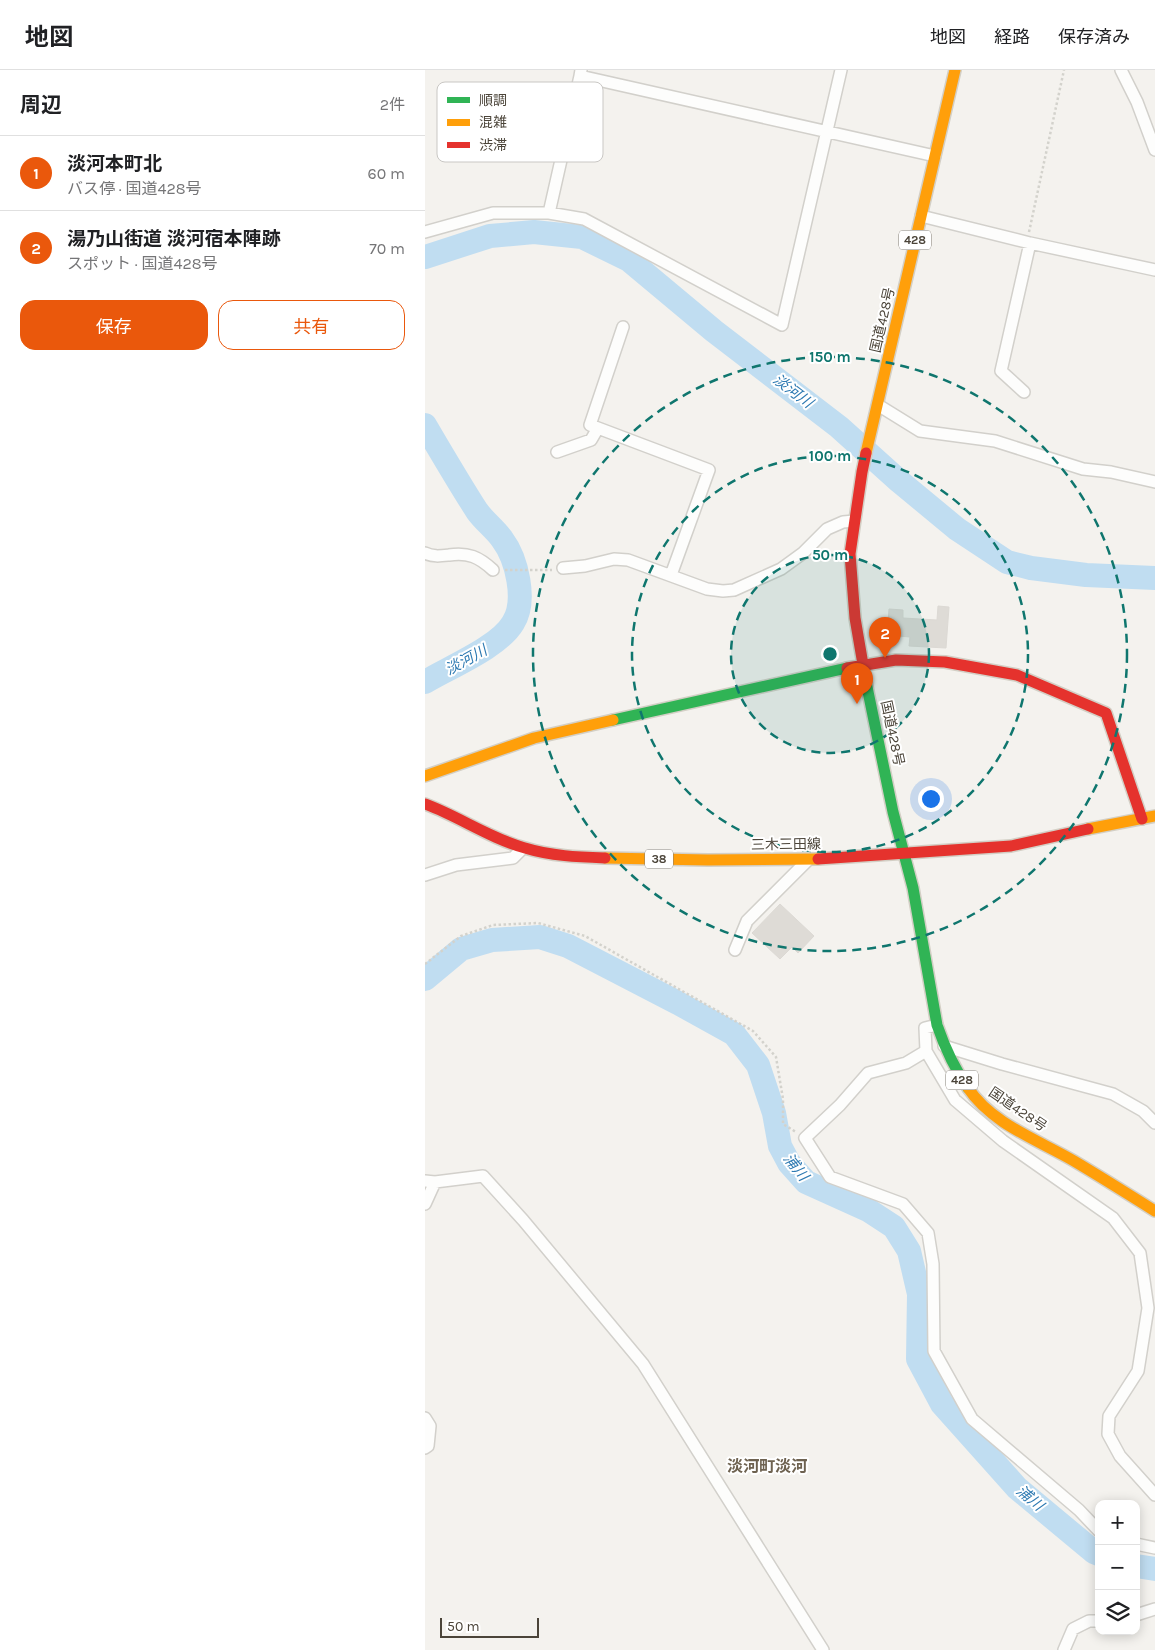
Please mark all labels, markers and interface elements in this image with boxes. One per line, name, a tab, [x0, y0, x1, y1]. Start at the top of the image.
text: 地図	[25, 23, 73, 51]
text: 地図	[930, 26, 966, 48]
text: 経路	[994, 26, 1030, 48]
text: 保存済み	[1058, 26, 1130, 48]
legend	[437, 82, 603, 162]
text: 順調	[479, 92, 507, 109]
text: 周辺	[20, 93, 62, 117]
text: 2件	[380, 95, 405, 114]
text: 混雑	[479, 114, 507, 131]
text: 渋滞	[479, 137, 507, 154]
text: 淡河本町北	[67, 153, 162, 175]
text: 1	[33, 164, 39, 183]
text: 60 m	[368, 164, 405, 183]
text: バス停 · 国道428号	[67, 179, 202, 198]
text: 湯乃山街道 淡河宿本陣跡	[67, 228, 281, 250]
road number: 428	[899, 230, 931, 250]
text: 2	[31, 239, 41, 258]
text: 70 m	[369, 239, 405, 258]
text: スポット · 国道428号	[67, 254, 218, 273]
street label: 国道428号	[867, 286, 898, 354]
button: 保存	[20, 300, 208, 350]
button: 共有	[218, 300, 405, 350]
text: 150 m	[809, 348, 851, 366]
water label: 淡河川	[770, 370, 818, 413]
text: 100 m	[809, 447, 851, 465]
text: 50 m	[812, 546, 848, 564]
pin: 2	[869, 617, 901, 658]
water label: 淡河川	[442, 640, 492, 679]
centre of rings	[821, 645, 839, 663]
pin: 1	[841, 663, 873, 704]
street label: 国道428号	[877, 699, 908, 767]
your location	[918, 786, 944, 812]
street label: 三木三田線	[751, 835, 821, 854]
road number: 38	[645, 850, 673, 869]
road number: 428	[946, 1070, 978, 1090]
street label: 国道428号	[985, 1084, 1050, 1135]
water label: 浦川	[780, 1150, 814, 1186]
district label: 淡河町淡河	[727, 1457, 807, 1476]
water label: 浦川	[1013, 1481, 1049, 1516]
map controls	[1095, 1500, 1140, 1635]
button: +	[1095, 1500, 1140, 1545]
button: −	[1095, 1545, 1140, 1590]
button: layers	[1095, 1590, 1140, 1635]
scale bar	[440, 1615, 539, 1638]
text: 50 m	[447, 1618, 480, 1635]

